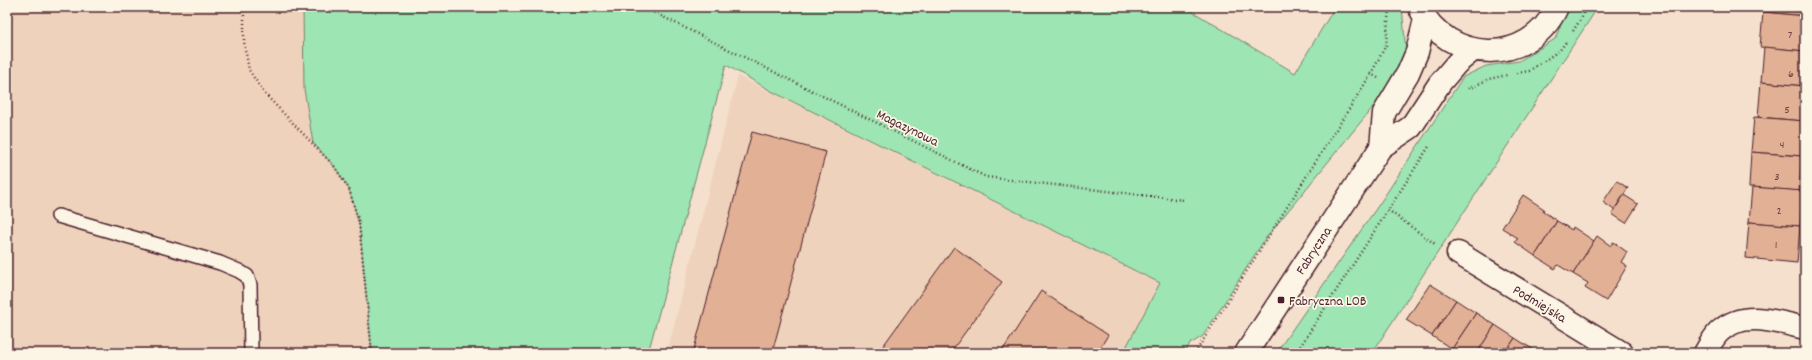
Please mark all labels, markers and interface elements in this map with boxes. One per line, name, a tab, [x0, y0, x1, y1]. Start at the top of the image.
house number: 7	[1788, 27, 1793, 44]
house number: 6	[1788, 66, 1794, 83]
house number: 5	[1784, 102, 1790, 119]
street label: Magazynowa	[873, 105, 942, 153]
house number: 4	[1780, 137, 1785, 154]
house number: 3	[1774, 169, 1780, 186]
house number: 2	[1776, 203, 1782, 220]
street label: Fabryczna	[1292, 223, 1338, 279]
house number: 1	[1775, 237, 1777, 254]
street label: Podmiejska	[1508, 281, 1570, 329]
place label: Fabryczna LOB	[1289, 292, 1367, 312]
marker: Fabryczna LOB	[1276, 295, 1286, 305]

